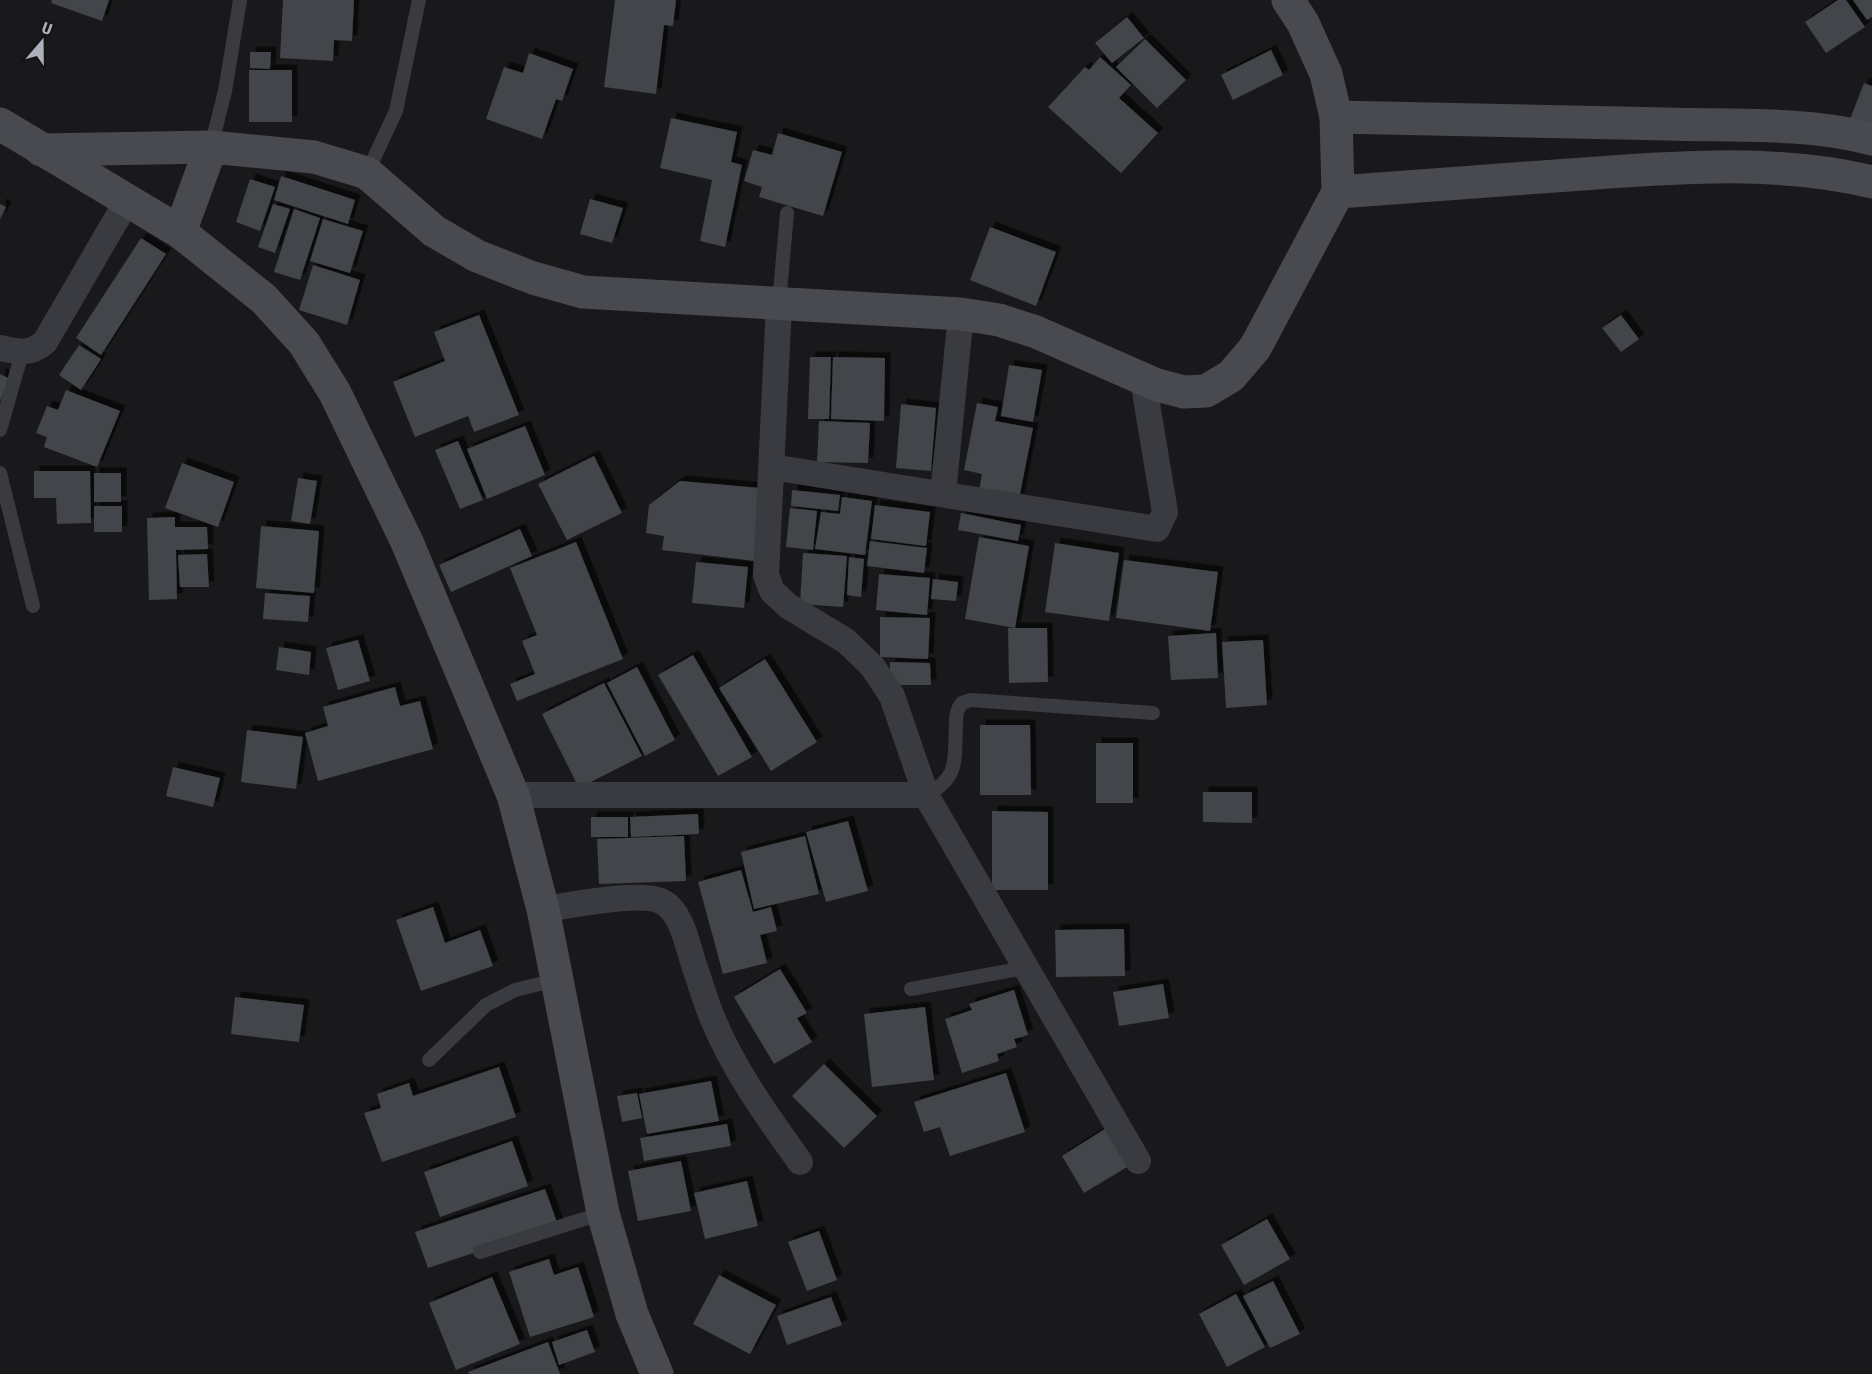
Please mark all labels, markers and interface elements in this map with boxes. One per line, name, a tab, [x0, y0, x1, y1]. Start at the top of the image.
north arrow	[12, 12, 72, 72]
text: U	[39, 18, 55, 39]

